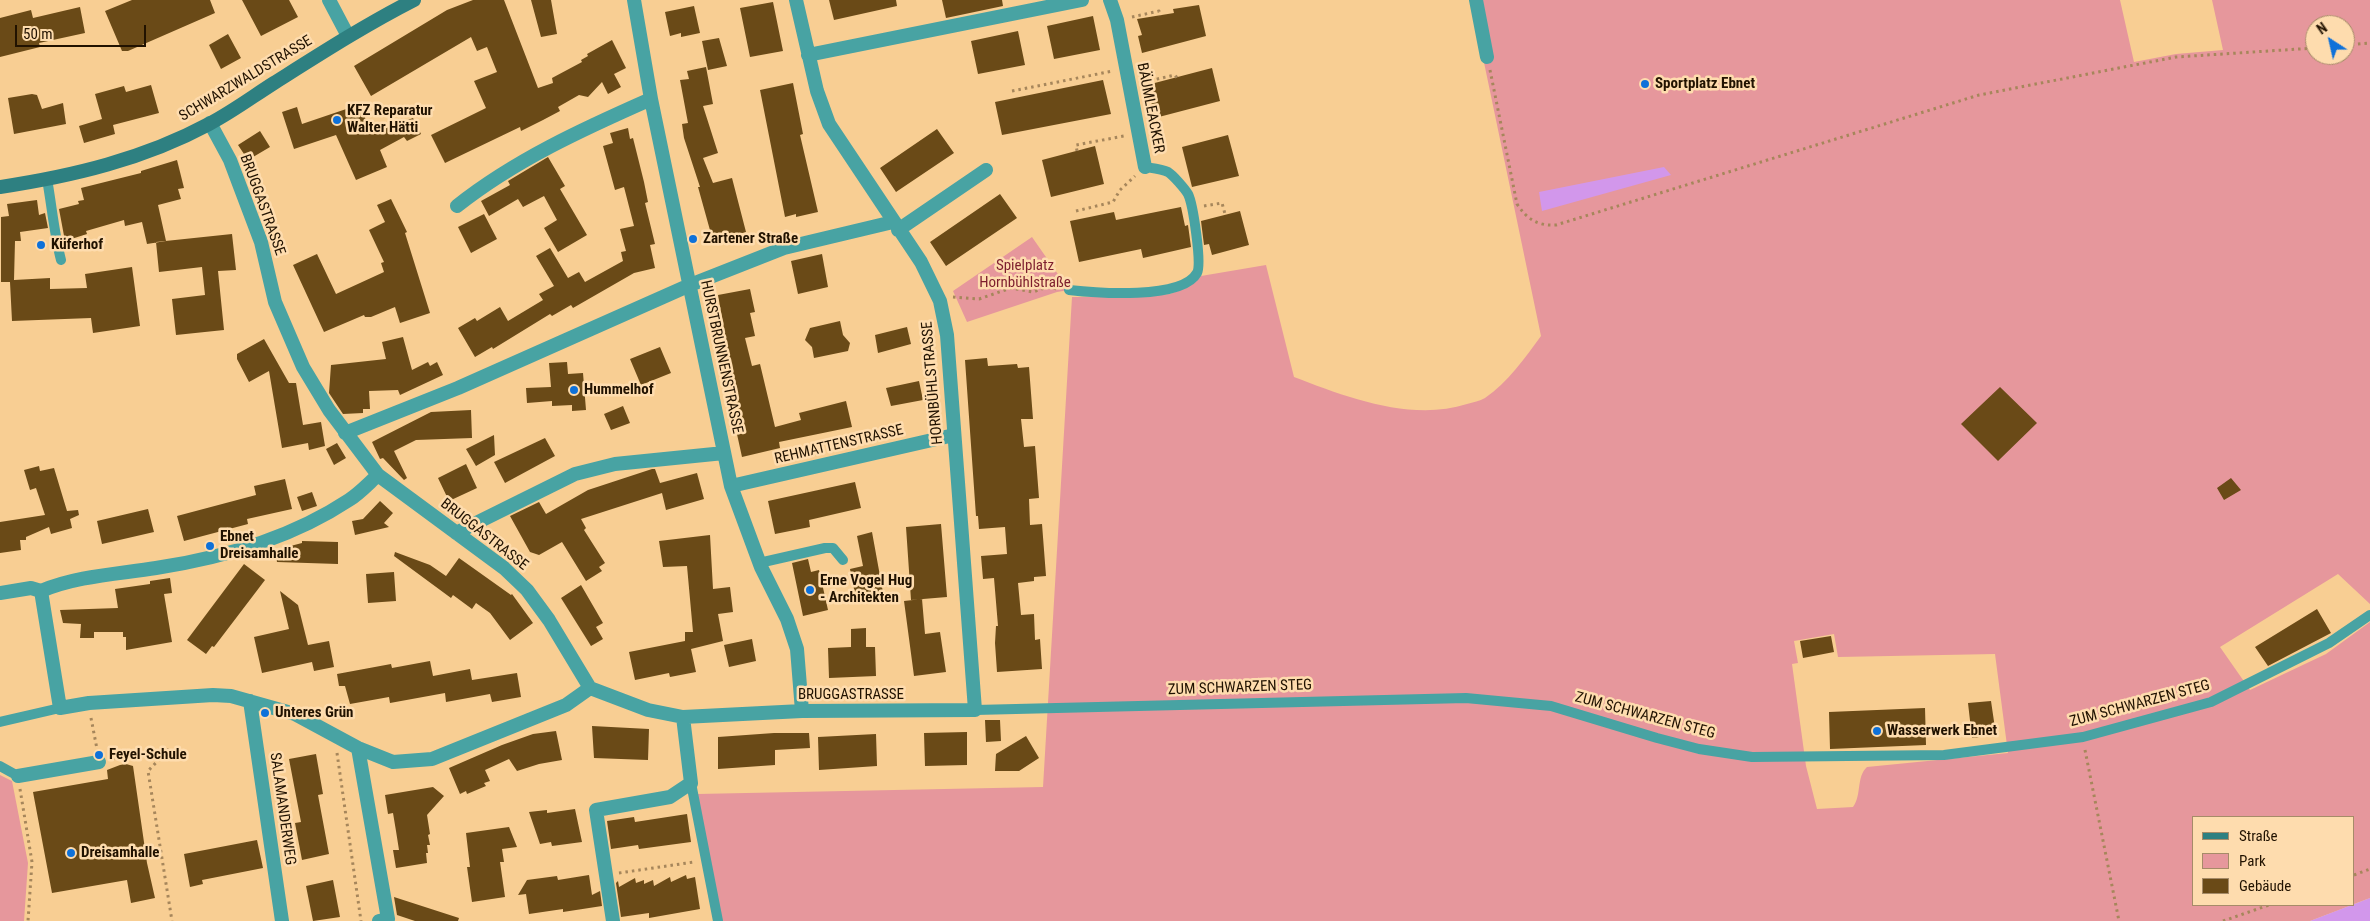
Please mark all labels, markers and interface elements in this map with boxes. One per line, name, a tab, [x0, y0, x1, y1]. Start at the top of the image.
scale bar	[18, 15, 149, 47]
north arrow	[2305, 15, 2355, 65]
text: N	[2314, 20, 2330, 38]
text: 50 m	[23, 25, 53, 43]
street label: SCHWARZWALDSTRASSE	[176, 32, 316, 126]
street label: BÄUMLEACKER	[1132, 61, 1168, 155]
place label: Sportplatz Ebnet	[1655, 75, 1755, 93]
marker: Sportplatz Ebnet	[1639, 78, 1651, 90]
place label: KFZ Reparatur Walter Hätti	[347, 102, 433, 137]
marker: KFZ Reparatur Walter Hätti	[331, 114, 343, 126]
street label: BRUGGASTRASSE	[235, 152, 289, 258]
place label: Zartener Straße	[703, 230, 798, 248]
marker: Zartener Straße	[687, 233, 699, 245]
place label: Küferhof	[51, 236, 103, 254]
marker: Küferhof	[35, 239, 47, 251]
park label: Spielplatz Hornbühlstraße	[979, 257, 1071, 292]
street label: HURSTBRUNNENSTRASSE	[696, 279, 746, 435]
street label: HORNBÜHLSTRASSE	[919, 321, 947, 445]
place label: Hummelhof	[584, 381, 654, 399]
marker: Hummelhof	[568, 384, 580, 396]
street label: REHMATTENSTRASSE	[773, 421, 905, 469]
street label: BRUGGASTRASSE	[437, 495, 531, 575]
place label: Ebnet Dreisamhalle	[220, 528, 298, 563]
marker: Ebnet Dreisamhalle	[204, 540, 216, 552]
place label: Erne Vogel Hug - Architekten	[820, 572, 912, 607]
marker: Erne Vogel Hug - Architekten	[804, 584, 816, 596]
street label: ZUM SCHWARZEN STEG	[1168, 676, 1312, 700]
street label: ZUM SCHWARZEN STEG	[2068, 677, 2212, 731]
street label: BRUGGASTRASSE	[798, 686, 904, 704]
street label: ZUM SCHWARZEN STEG	[1573, 689, 1717, 743]
place label: Unteres Grün	[275, 704, 354, 722]
marker: Unteres Grün	[259, 707, 271, 719]
place label: Wasserwerk Ebnet	[1887, 722, 1997, 740]
marker: Wasserwerk Ebnet	[1871, 725, 1883, 737]
place label: Feyel-Schule	[109, 746, 187, 764]
marker: Feyel-Schule	[93, 749, 105, 761]
street label: SALAMANDERWEG	[265, 752, 299, 866]
legend	[2192, 816, 2355, 906]
text: Straße	[2239, 827, 2278, 845]
place label: Dreisamhalle	[81, 844, 159, 862]
marker: Dreisamhalle	[65, 847, 77, 859]
text: Park	[2239, 852, 2266, 870]
text: Gebäude	[2239, 877, 2291, 895]

